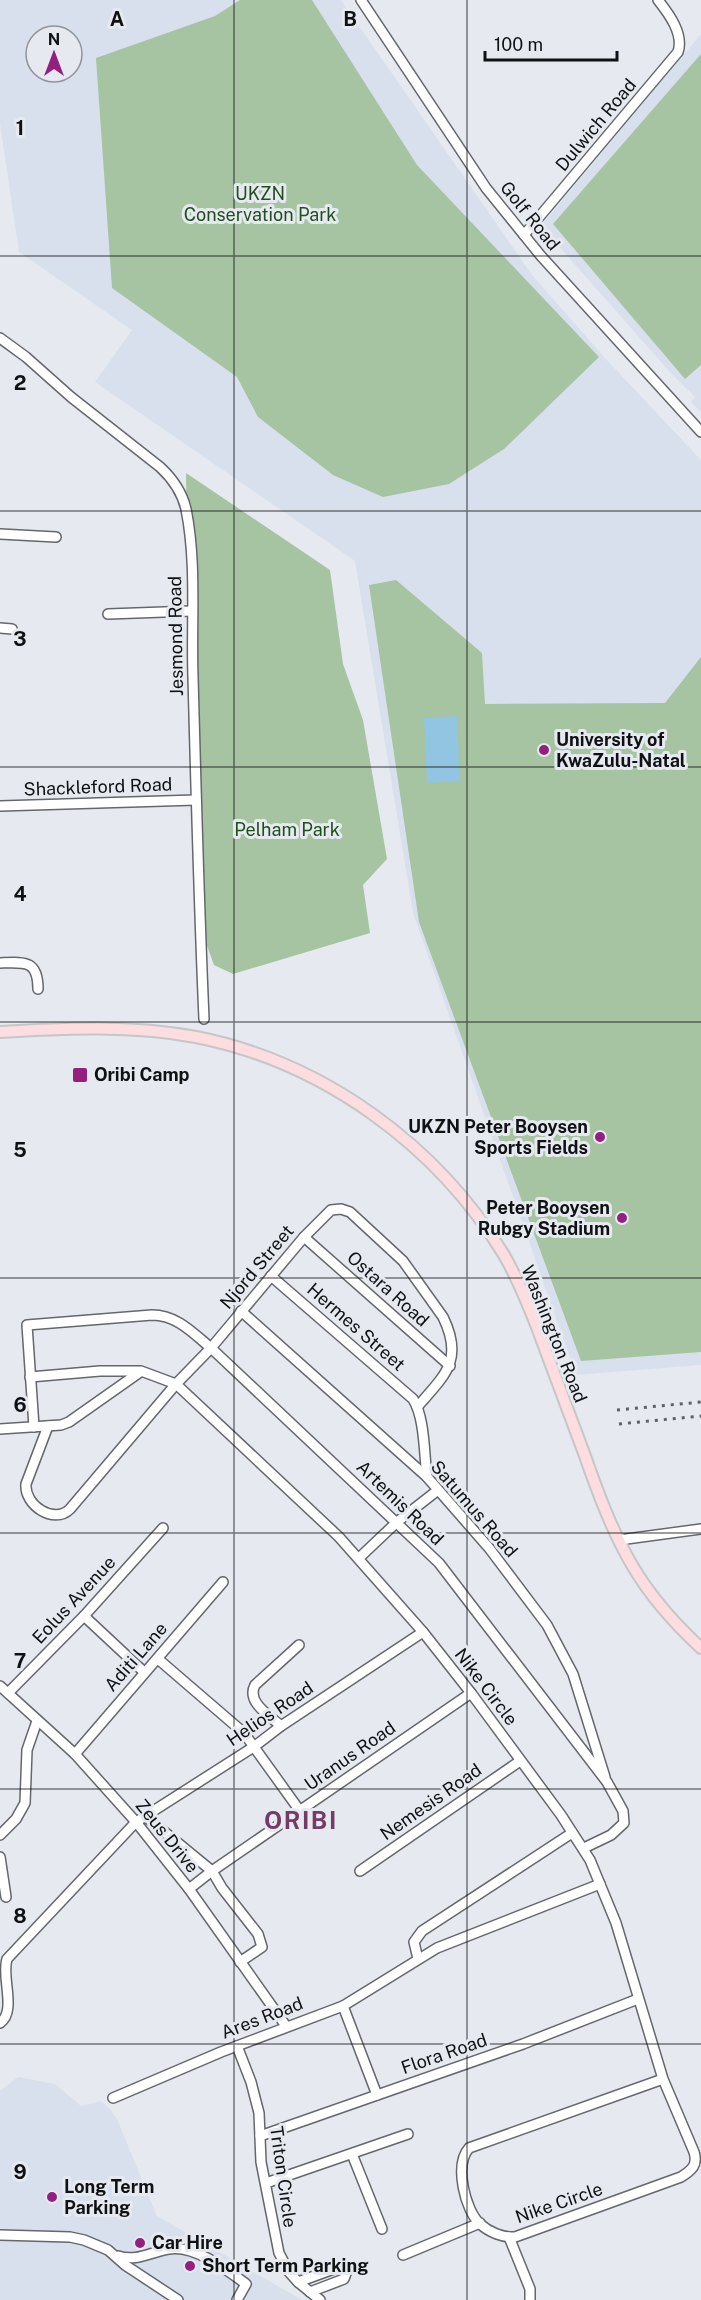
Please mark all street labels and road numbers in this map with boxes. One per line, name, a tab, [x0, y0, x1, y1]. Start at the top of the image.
street label: Dulwich Road	[551, 74, 640, 175]
street label: Golf Road	[496, 177, 565, 254]
street label: Jesmond Road	[164, 576, 187, 696]
street label: Shackleford Road	[23, 773, 173, 800]
street label: Njord Street	[215, 1220, 298, 1313]
street label: Ostara Road	[343, 1247, 433, 1331]
street label: Washington Road	[517, 1262, 592, 1406]
street label: Hermes Street	[303, 1278, 409, 1375]
street label: Artemis Road	[353, 1456, 448, 1549]
street label: Satumus Road	[427, 1456, 522, 1561]
street label: Eolus Avenue	[28, 1552, 120, 1648]
street label: Aditi Lane	[100, 1618, 171, 1695]
street label: Nike Circle	[451, 1644, 522, 1729]
street label: Helios Road	[222, 1677, 317, 1750]
street label: Uranus Road	[300, 1717, 399, 1795]
street label: Nemesis Road	[376, 1759, 485, 1844]
street label: Zeus Drive	[131, 1795, 203, 1877]
street label: Ares Road	[218, 1992, 306, 2043]
street label: Flora Road	[398, 2029, 490, 2078]
street label: Triton Circle	[266, 2125, 301, 2229]
street label: Nike Circle	[512, 2178, 605, 2227]

